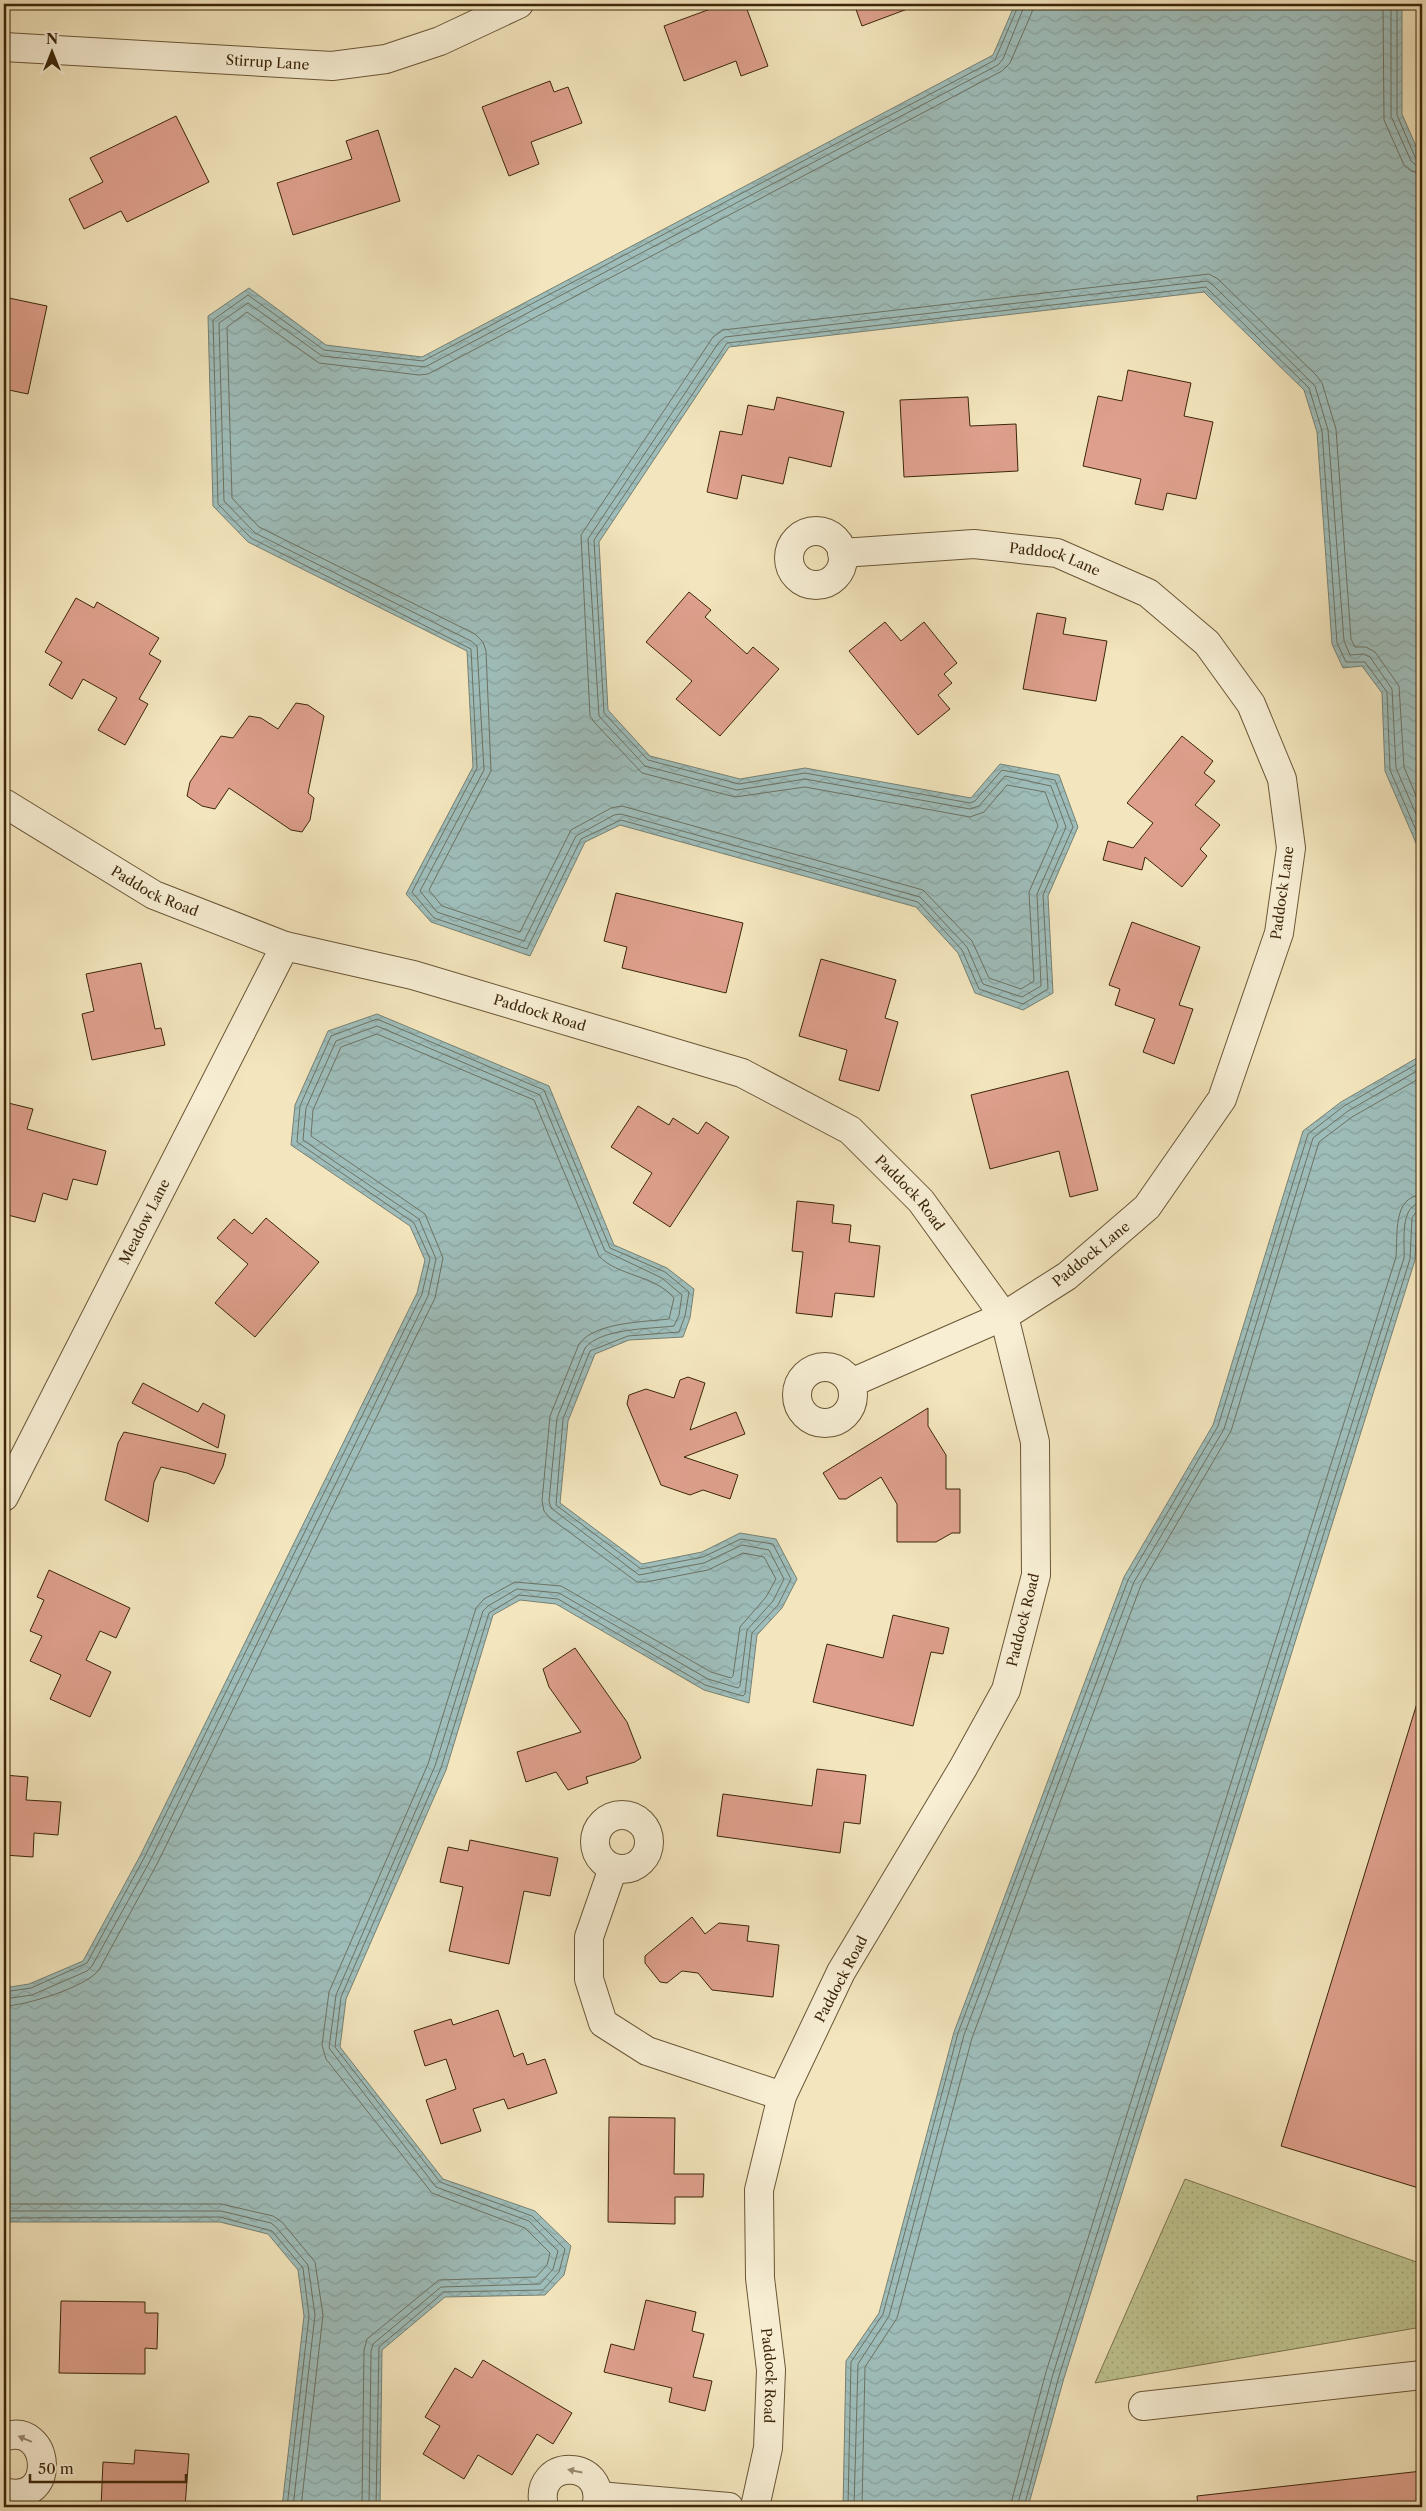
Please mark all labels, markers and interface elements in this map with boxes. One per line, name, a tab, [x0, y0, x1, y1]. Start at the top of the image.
north arrow	[28, 28, 78, 78]
text: N	[46, 30, 58, 48]
street label: Stirrup Lane	[225, 51, 310, 74]
street label: Paddock Lane	[1008, 539, 1103, 580]
street label: Paddock Lane	[1267, 845, 1297, 941]
street label: Paddock Road	[108, 862, 201, 921]
street label: Paddock Road	[491, 990, 589, 1035]
street label: Paddock Road	[871, 1151, 949, 1234]
street label: Meadow Lane	[115, 1176, 174, 1268]
street label: Paddock Lane	[1049, 1217, 1133, 1291]
street label: Paddock Road	[1003, 1571, 1043, 1669]
street label: Paddock Road	[811, 1932, 872, 2025]
street label: Paddock Road	[757, 2327, 780, 2424]
one-way arrow	[18, 2434, 32, 2442]
scale bar	[30, 2451, 186, 2483]
text: 50 m	[38, 2459, 74, 2478]
one-way arrow	[567, 2467, 583, 2475]

